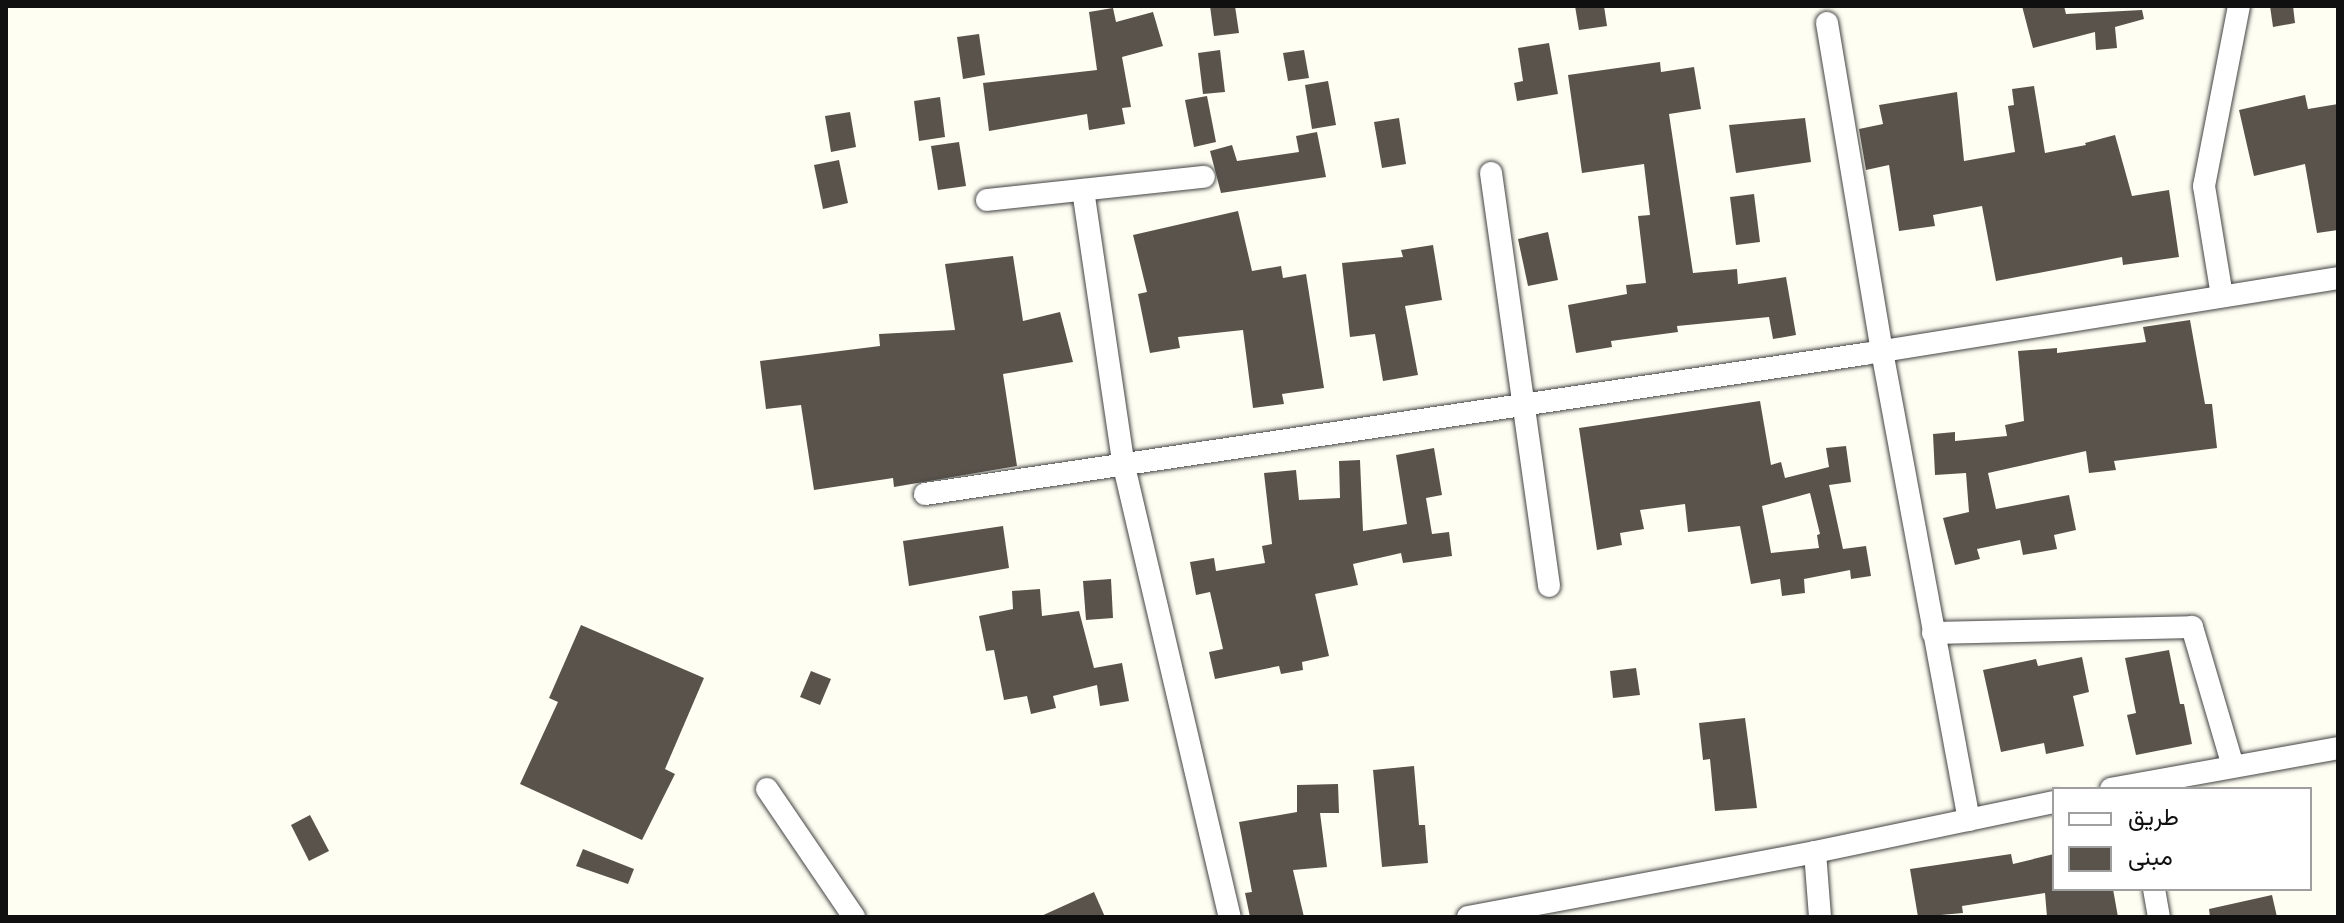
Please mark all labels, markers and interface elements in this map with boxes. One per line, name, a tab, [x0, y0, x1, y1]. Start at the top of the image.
legend	[2052, 787, 2312, 891]
text: طريق	[2128, 803, 2179, 831]
text: مبنى	[2128, 843, 2173, 871]

